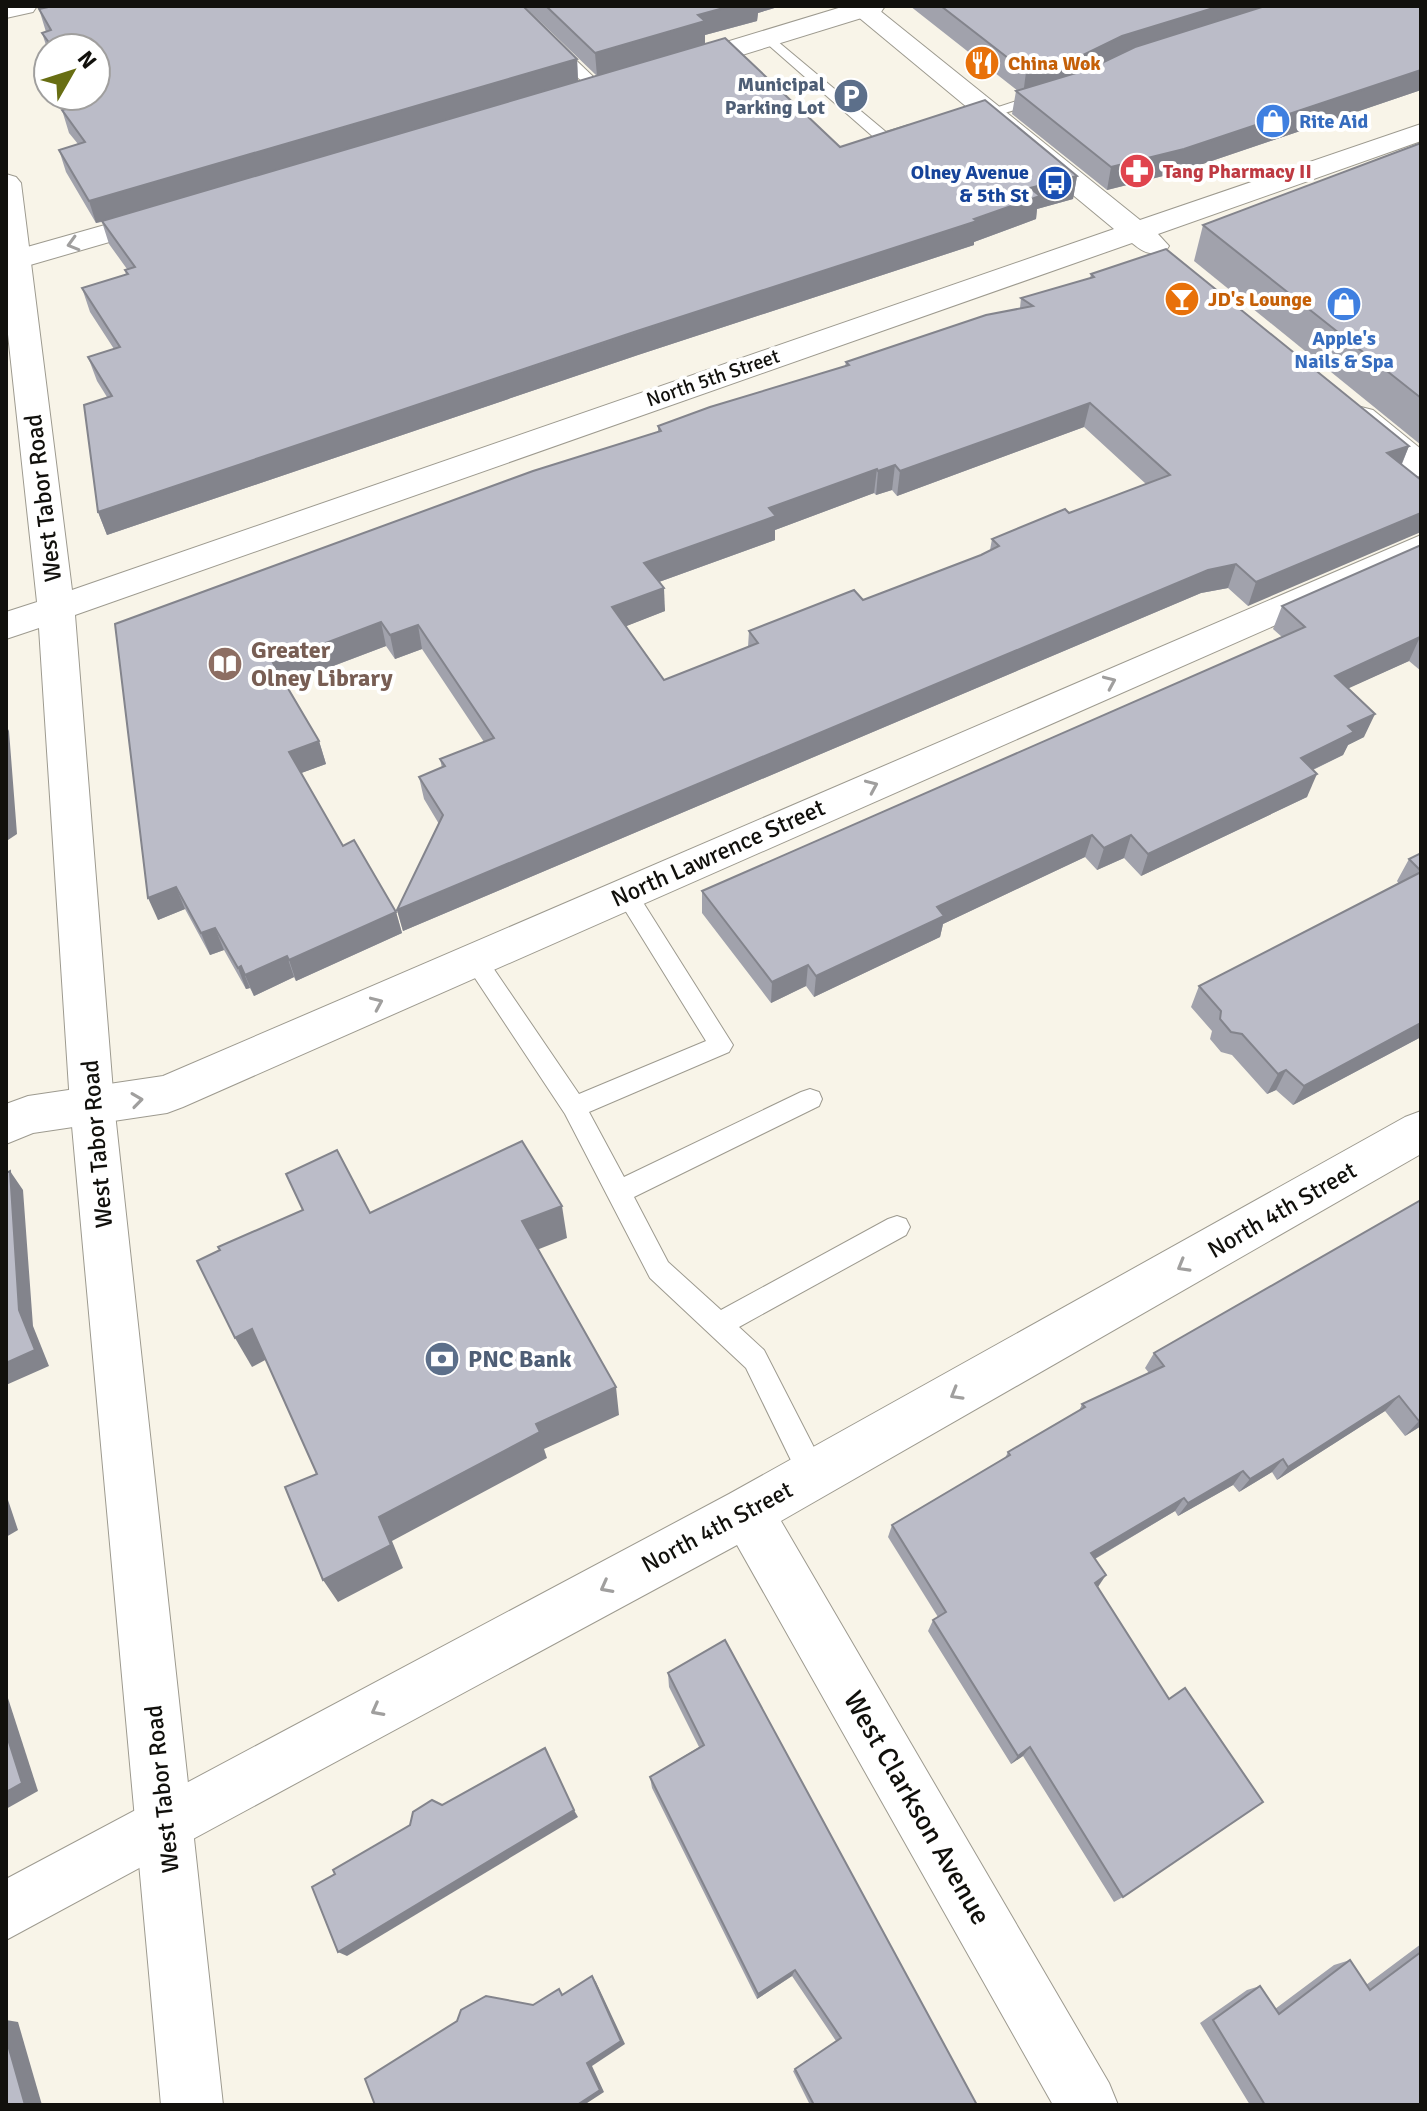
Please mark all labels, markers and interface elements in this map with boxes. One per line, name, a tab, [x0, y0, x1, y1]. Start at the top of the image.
north arrow	[32, 32, 112, 112]
restaurant icon: China Wok	[963, 44, 1001, 82]
text: N	[72, 45, 102, 74]
place label: China Wok	[1008, 51, 1101, 76]
place label: Municipal Parking Lot	[725, 72, 825, 120]
parking icon: Municipal Parking Lot	[832, 77, 870, 115]
shop icon: Rite Aid	[1254, 102, 1292, 140]
place label: Rite Aid	[1299, 109, 1369, 134]
pharmacy icon: Tang Pharmacy II	[1118, 152, 1156, 190]
place label: Tang Pharmacy II	[1163, 159, 1312, 184]
place label: Olney Avenue & 5th St	[911, 160, 1030, 208]
bus stop icon: Olney Avenue & 5th St	[1036, 164, 1074, 202]
one-way arrow	[67, 235, 80, 251]
bar icon: JD's Lounge	[1163, 280, 1201, 318]
shop icon: Apple's Nails & Spa	[1325, 285, 1363, 323]
place label: JD's Lounge	[1208, 287, 1312, 312]
place label: Apple's Nails & Spa	[1294, 326, 1394, 374]
street label: North 5th Street	[643, 344, 783, 412]
street label: West Tabor Road	[18, 413, 68, 583]
place label: Greater Olney Library	[251, 635, 393, 693]
library icon: Greater Olney Library	[206, 645, 244, 683]
one-way arrow	[1102, 676, 1116, 692]
one-way arrow	[864, 780, 878, 796]
street label: North Lawrence Street	[606, 792, 830, 914]
one-way arrow	[369, 996, 383, 1012]
street label: West Tabor Road	[75, 1059, 119, 1229]
one-way arrow	[130, 1092, 144, 1109]
street label: North 4th Street	[1202, 1155, 1362, 1265]
one-way arrow	[1177, 1256, 1191, 1272]
bank icon: PNC Bank	[423, 1340, 461, 1378]
place label: PNC Bank	[468, 1344, 572, 1374]
one-way arrow	[951, 1384, 965, 1400]
street label: North 4th Street	[636, 1475, 798, 1579]
one-way arrow	[600, 1578, 615, 1593]
street label: West Clarkson Avenue	[836, 1685, 998, 1931]
one-way arrow	[371, 1700, 385, 1715]
street label: West Tabor Road	[138, 1704, 186, 1874]

